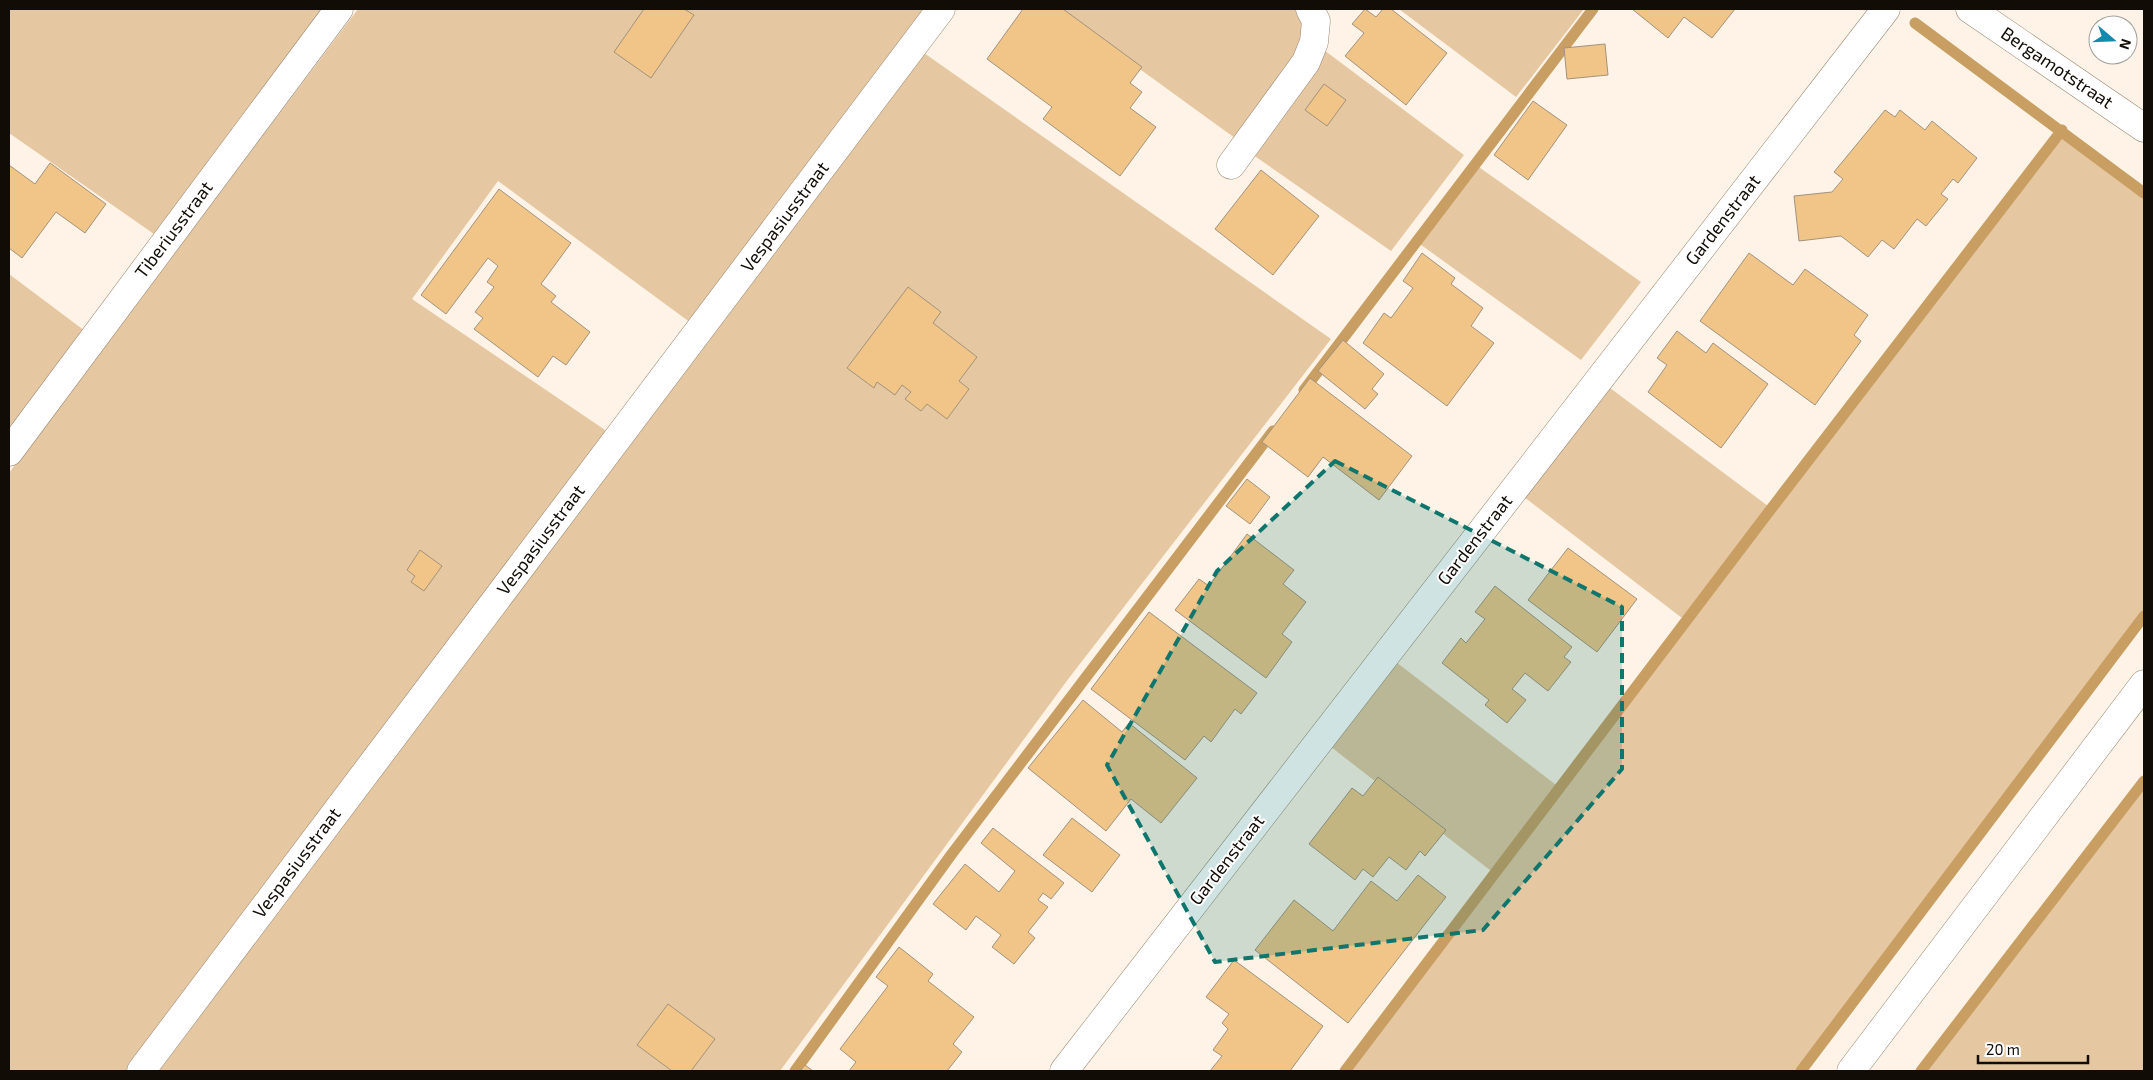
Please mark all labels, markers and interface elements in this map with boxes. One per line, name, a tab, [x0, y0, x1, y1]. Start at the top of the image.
north arrow	[2088, 15, 2138, 65]
street label: Bergamotstraat	[1997, 22, 2118, 113]
text: N	[2116, 37, 2135, 52]
street label: Vespasiusstraat	[736, 157, 833, 276]
street label: Gardenstraat	[1680, 170, 1764, 269]
street label: Tiberiusstraat	[130, 176, 217, 282]
street label: Vespasiusstraat	[492, 480, 589, 599]
street label: Gardenstraat	[1432, 490, 1516, 589]
street label: Vespasiusstraat	[248, 803, 345, 922]
street label: Gardenstraat	[1184, 810, 1268, 909]
scale bar	[1978, 1032, 2088, 1064]
text: 20 m	[1986, 1040, 2020, 1058]

